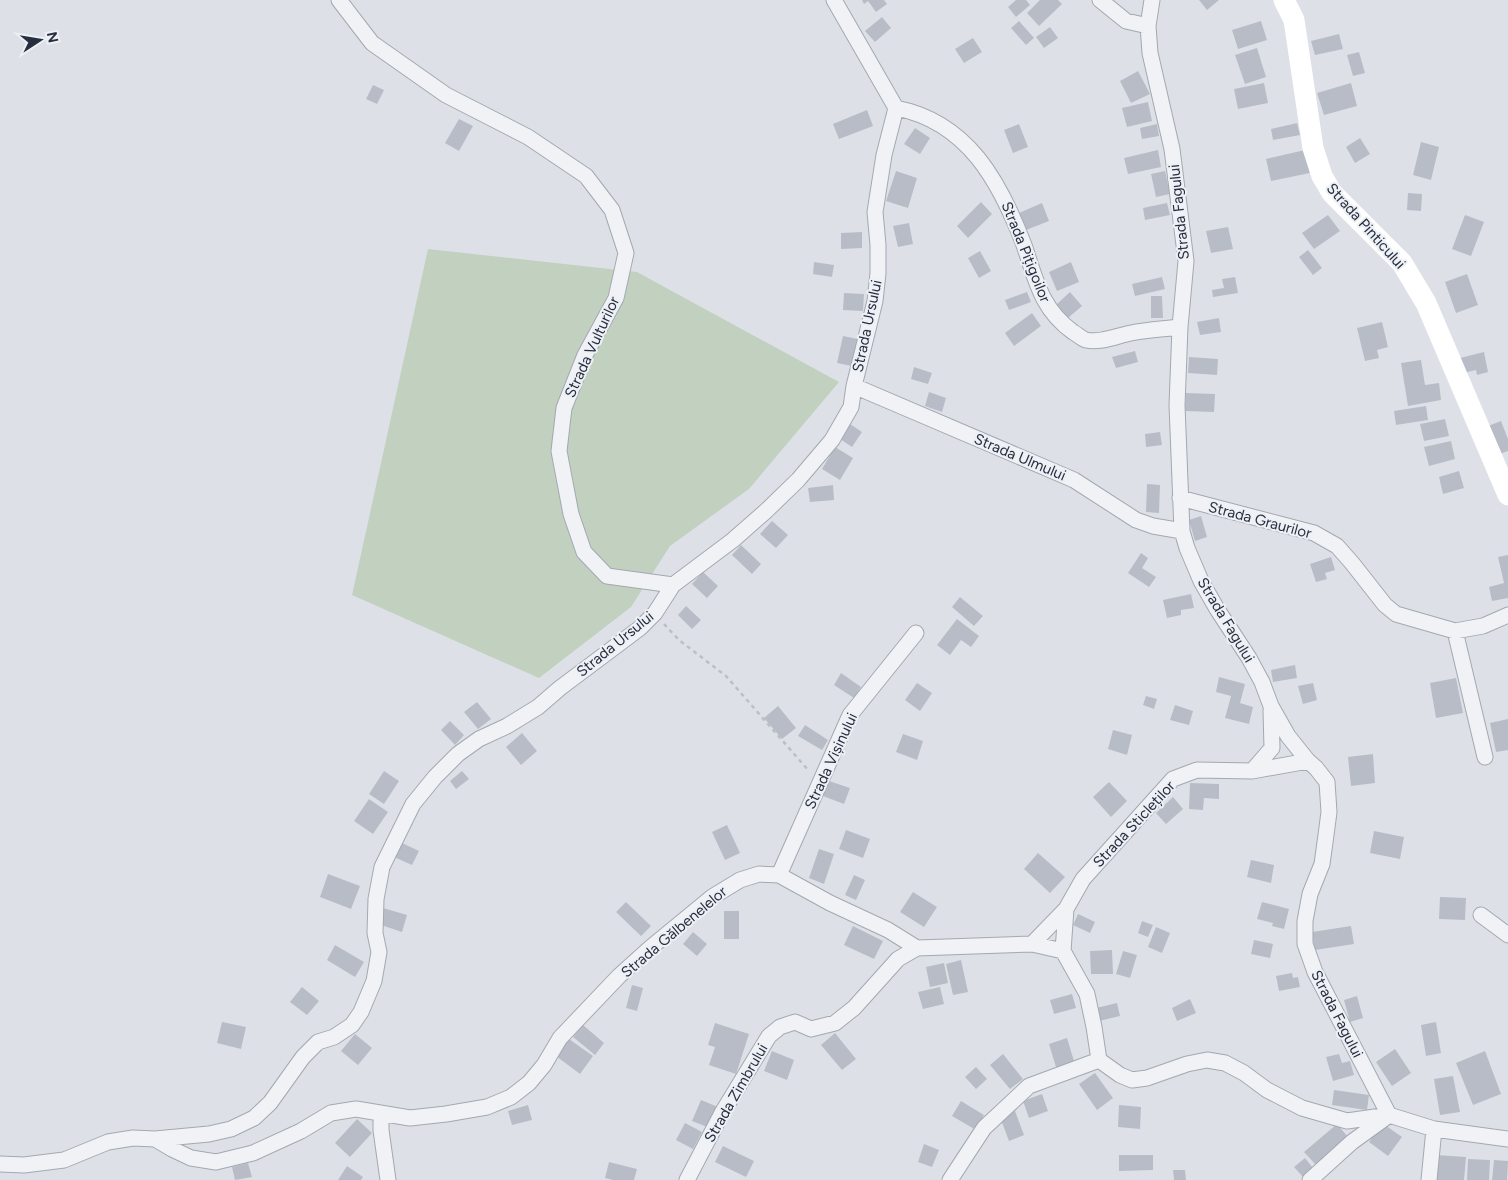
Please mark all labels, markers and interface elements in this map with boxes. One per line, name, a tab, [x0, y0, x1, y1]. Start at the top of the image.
north arrow	[15, 15, 65, 65]
text: N	[43, 30, 62, 44]
street label: Strada Fagului	[1165, 163, 1193, 261]
street label: Strada Pinticului	[1323, 179, 1409, 273]
street label: Strada Pițigoilor	[998, 199, 1054, 305]
street label: Strada Ursului	[848, 278, 886, 374]
street label: Strada Vulturilor	[561, 294, 623, 400]
street label: Strada Ulmului	[971, 430, 1069, 484]
street label: Strada Graurilor	[1207, 498, 1313, 542]
street label: Strada Fagului	[1194, 574, 1258, 666]
street label: Strada Ursului	[573, 607, 657, 681]
street label: Strada Vișinului	[801, 710, 861, 812]
street label: Strada Sticleților	[1089, 777, 1179, 871]
street label: Strada Gălbenelelor	[618, 883, 730, 981]
street label: Strada Fagului	[1307, 967, 1367, 1061]
street label: Strada Zimbrului	[700, 1040, 772, 1146]

